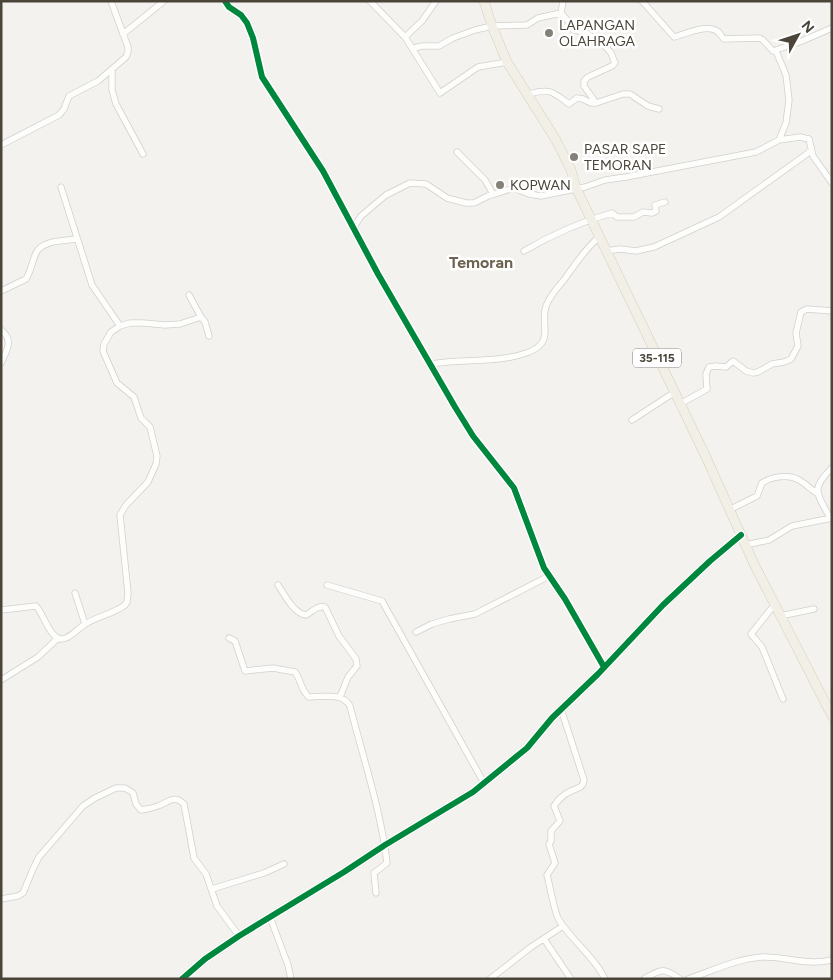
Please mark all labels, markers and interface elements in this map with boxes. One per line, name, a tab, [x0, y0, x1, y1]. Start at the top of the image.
north arrow	[773, 10, 823, 60]
place label: LAPANGAN OLAHRAGA	[559, 17, 636, 50]
text: N	[798, 17, 818, 37]
marker: LAPANGAN OLAHRAGA	[543, 27, 555, 39]
place label: PASAR SAPE TEMORAN	[584, 141, 666, 174]
marker: PASAR SAPE TEMORAN	[568, 151, 580, 163]
place label: KOPWAN	[510, 177, 571, 194]
marker: KOPWAN	[494, 179, 506, 191]
district label: Temoran	[449, 253, 513, 272]
road number: 35-115	[633, 348, 681, 368]

